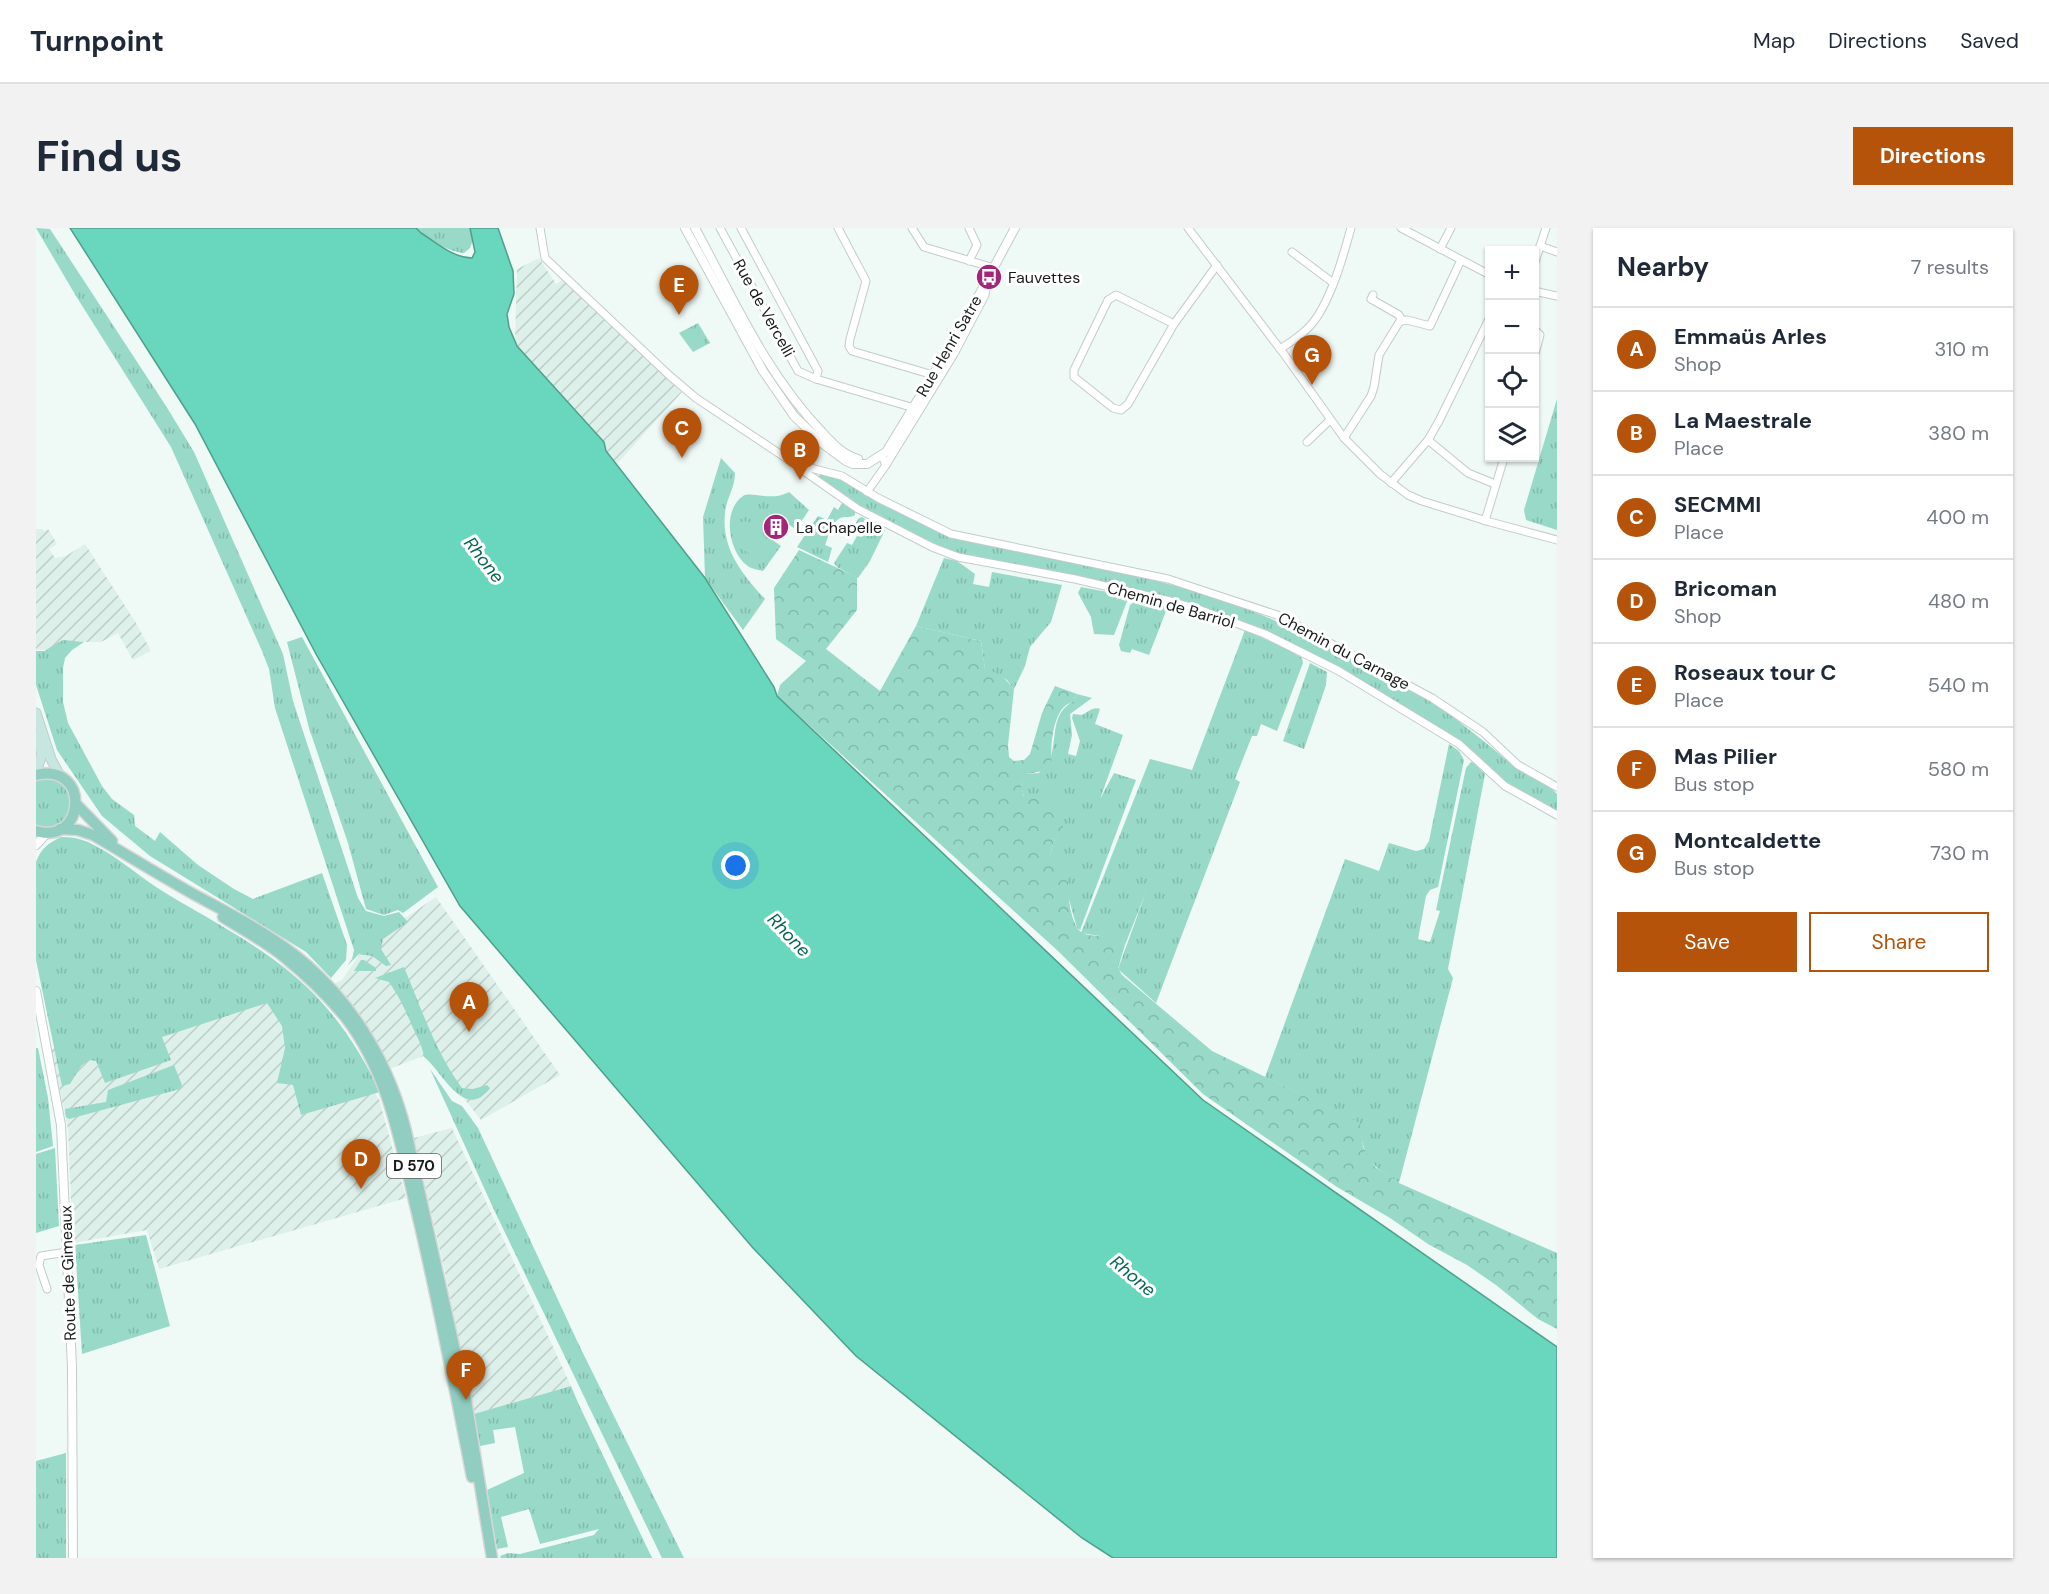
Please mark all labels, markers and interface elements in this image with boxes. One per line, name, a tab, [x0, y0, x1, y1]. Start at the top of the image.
text: Turnpoint	[30, 23, 164, 60]
text: Map	[1753, 27, 1795, 55]
text: Directions	[1828, 27, 1927, 55]
text: Saved	[1960, 27, 2019, 55]
button: Directions	[1853, 127, 2013, 185]
text: Find us	[36, 129, 182, 184]
map controls	[1485, 246, 1539, 462]
button: +	[1485, 246, 1539, 300]
text: Nearby	[1617, 250, 1709, 284]
text: 7 results	[1911, 254, 1989, 280]
street label: Rue de Vercelli	[728, 255, 800, 361]
bus stop icon: Fauvettes	[974, 262, 1004, 292]
pin: E	[660, 266, 698, 315]
place label: Fauvettes	[1008, 267, 1080, 288]
street label: Rue Henri Satre	[911, 291, 987, 401]
button: −	[1485, 300, 1539, 354]
text: Emmaüs Arles	[1674, 322, 1827, 351]
pin: G	[1292, 336, 1332, 385]
text: A	[1629, 336, 1644, 362]
text: 310 m	[1934, 336, 1989, 362]
text: Shop	[1674, 351, 1721, 377]
button: locate	[1485, 354, 1539, 408]
text: La Maestrale	[1674, 406, 1812, 435]
pin: C	[662, 408, 702, 458]
button: layers	[1485, 408, 1539, 462]
text: B	[1630, 420, 1643, 446]
text: 380 m	[1928, 420, 1989, 446]
pin: B	[780, 430, 819, 480]
text: Place	[1674, 435, 1724, 461]
text: SECMMI	[1674, 490, 1761, 519]
text: C	[1629, 504, 1644, 530]
text: 400 m	[1926, 504, 1989, 530]
building icon: La Chapelle	[761, 512, 791, 542]
place label: La Chapelle	[796, 517, 882, 538]
text: Place	[1674, 519, 1724, 545]
water label: Rhone	[458, 532, 510, 588]
text: Bricoman	[1674, 574, 1777, 603]
street label: Chemin de Barriol	[1105, 577, 1237, 633]
text: D	[1629, 588, 1644, 614]
text: 480 m	[1928, 588, 1989, 614]
text: Shop	[1674, 603, 1721, 629]
street label: Chemin du Carnage	[1274, 607, 1414, 695]
text: Roseaux tour C	[1674, 658, 1836, 687]
text: E	[1631, 672, 1642, 698]
text: 540 m	[1928, 672, 1989, 698]
text: Place	[1674, 687, 1724, 713]
text: Mas Pilier	[1674, 742, 1777, 771]
text: F	[1631, 756, 1642, 782]
text: 580 m	[1928, 756, 1989, 782]
text: Bus stop	[1674, 771, 1754, 797]
text: Montcaldette	[1674, 826, 1821, 855]
text: G	[1629, 840, 1644, 866]
text: 730 m	[1930, 840, 1989, 866]
your location	[721, 851, 750, 880]
text: Bus stop	[1674, 855, 1754, 881]
water label: Rhone	[762, 908, 816, 962]
button: Save	[1617, 912, 1797, 972]
button: Share	[1809, 912, 1989, 972]
pin: A	[450, 982, 488, 1032]
pin: D	[342, 1140, 380, 1189]
road number: D 570	[387, 1154, 441, 1178]
street label: Route de Gimeaux	[55, 1205, 81, 1341]
water label: Rhone	[1105, 1250, 1161, 1302]
pin: F	[446, 1350, 486, 1400]

